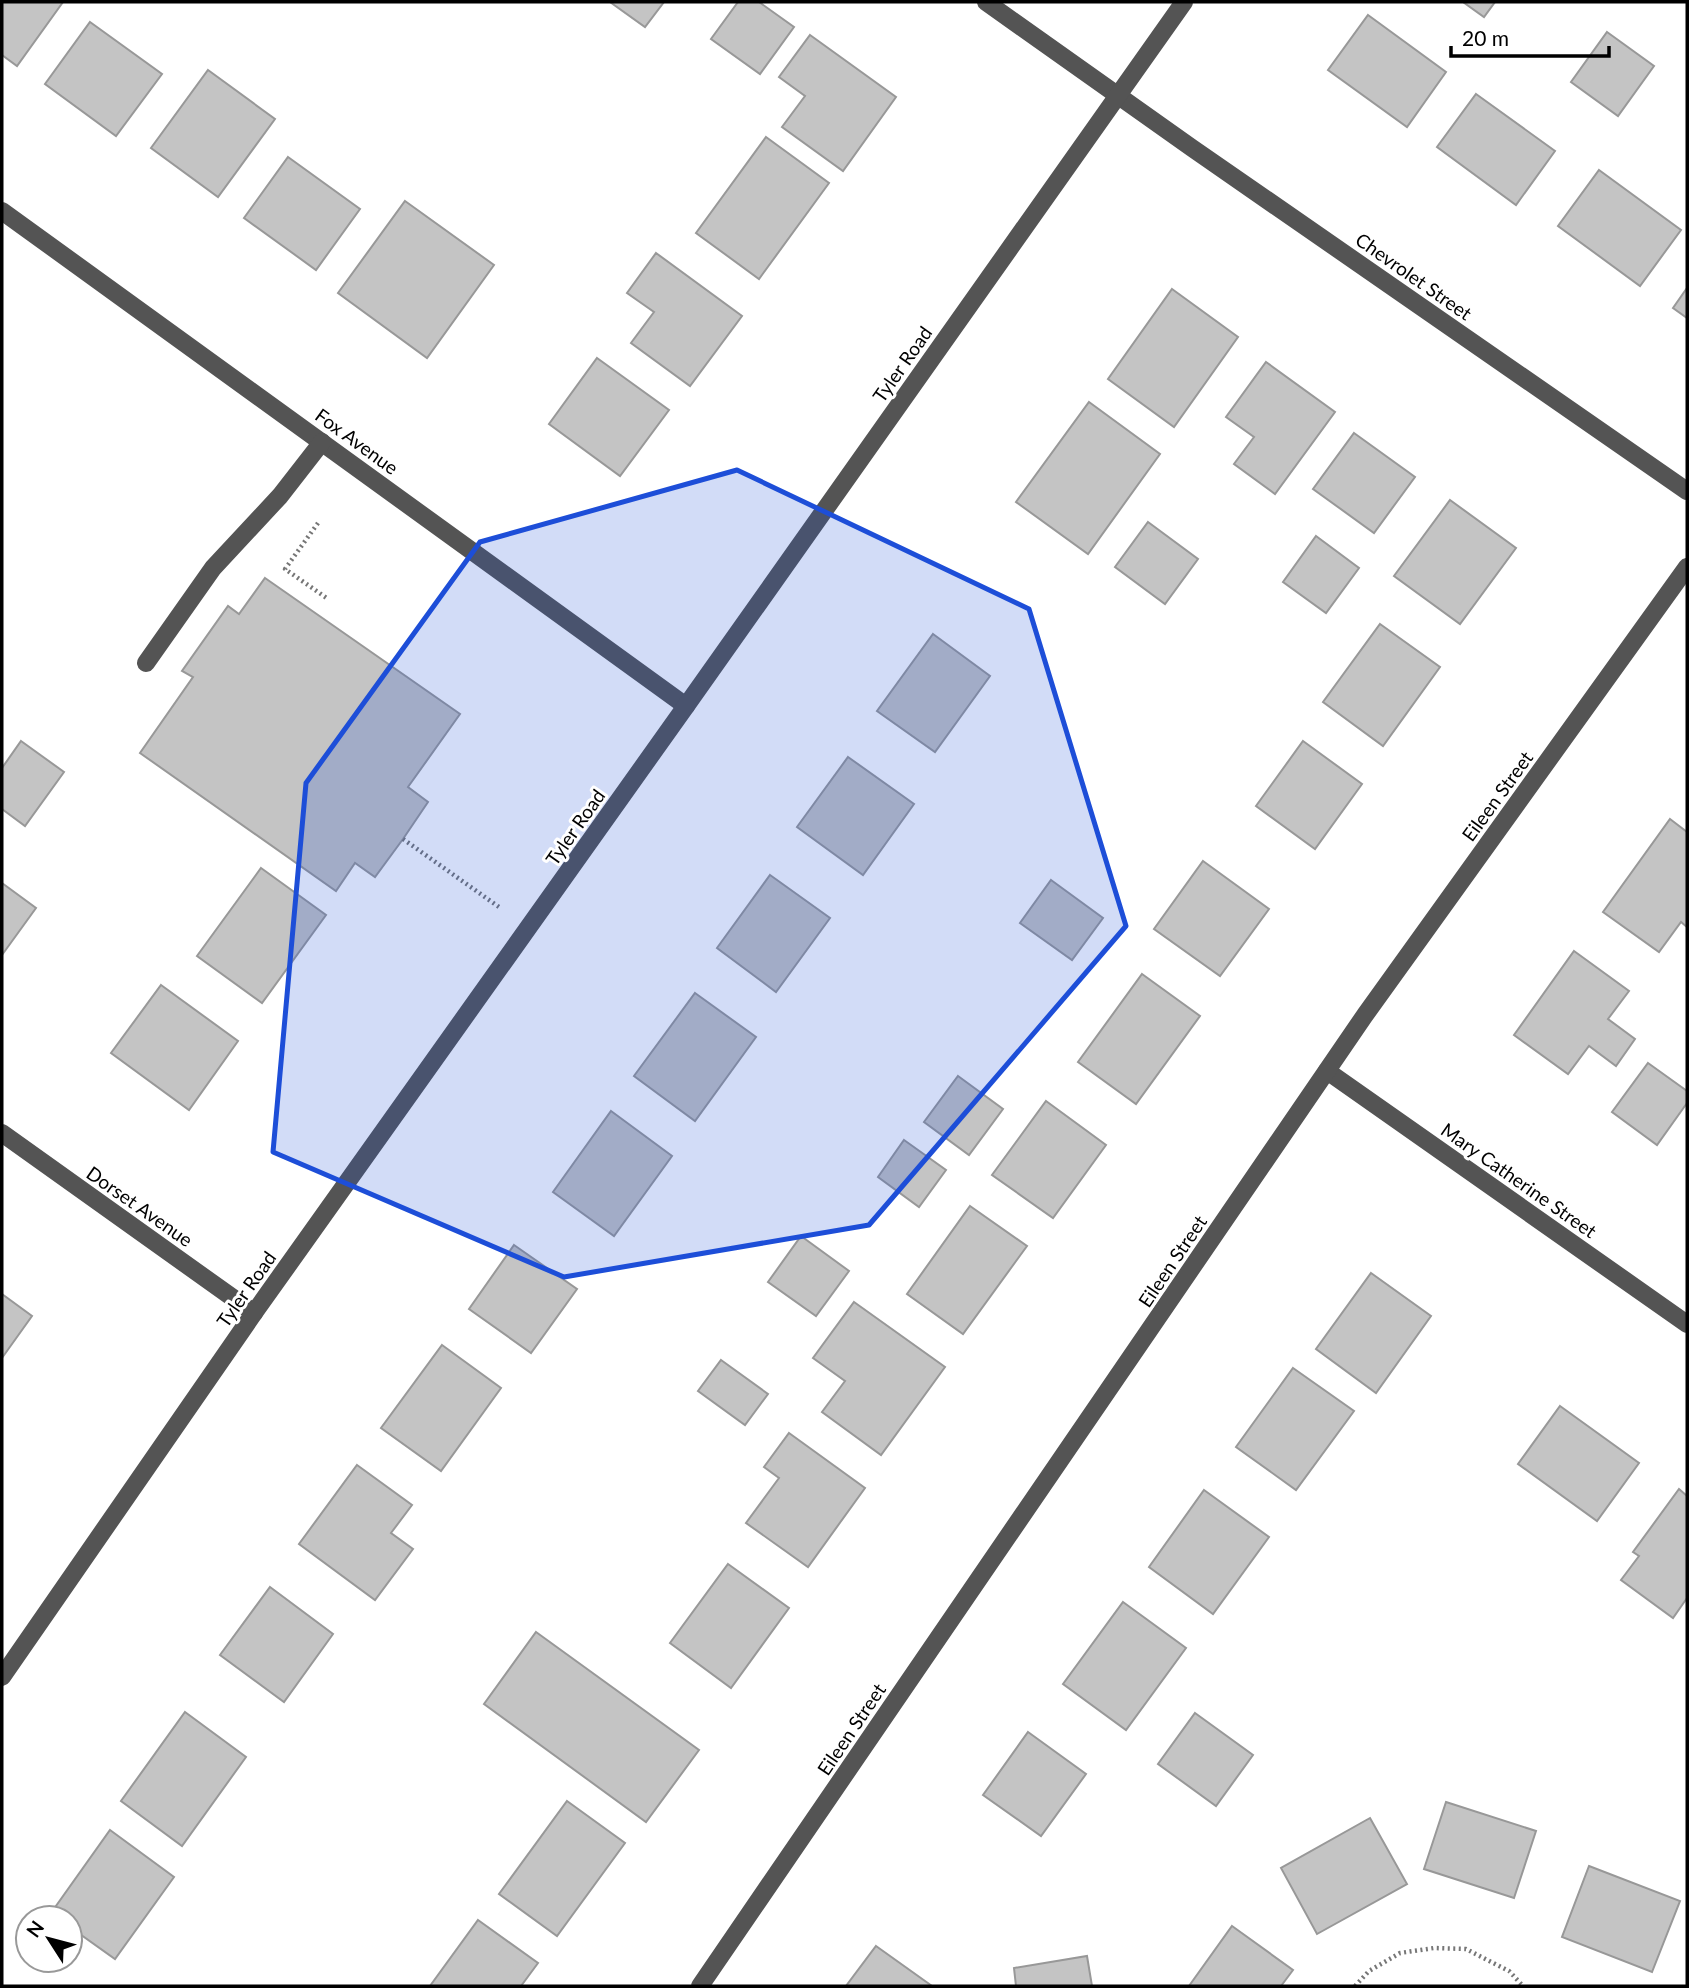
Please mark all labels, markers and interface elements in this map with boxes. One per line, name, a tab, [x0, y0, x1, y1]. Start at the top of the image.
scale bar	[1451, 14, 1608, 58]
text: 20 m	[1462, 25, 1509, 50]
street label: Chevrolet Street	[1352, 227, 1477, 325]
street label: Tyler Road	[868, 322, 936, 406]
street label: Fox Avenue	[311, 403, 403, 479]
street label: Eileen Street	[1457, 746, 1537, 845]
street label: Tyler Road	[541, 785, 609, 869]
street label: Mary Catherine Street	[1437, 1118, 1601, 1242]
street label: Dorset Avenue	[83, 1161, 197, 1251]
street label: Eileen Street	[1133, 1211, 1211, 1311]
street label: Tyler Road	[212, 1247, 280, 1331]
street label: Eileen Street	[812, 1679, 890, 1779]
north arrow	[14, 1904, 84, 1974]
text: N	[21, 1916, 48, 1941]

